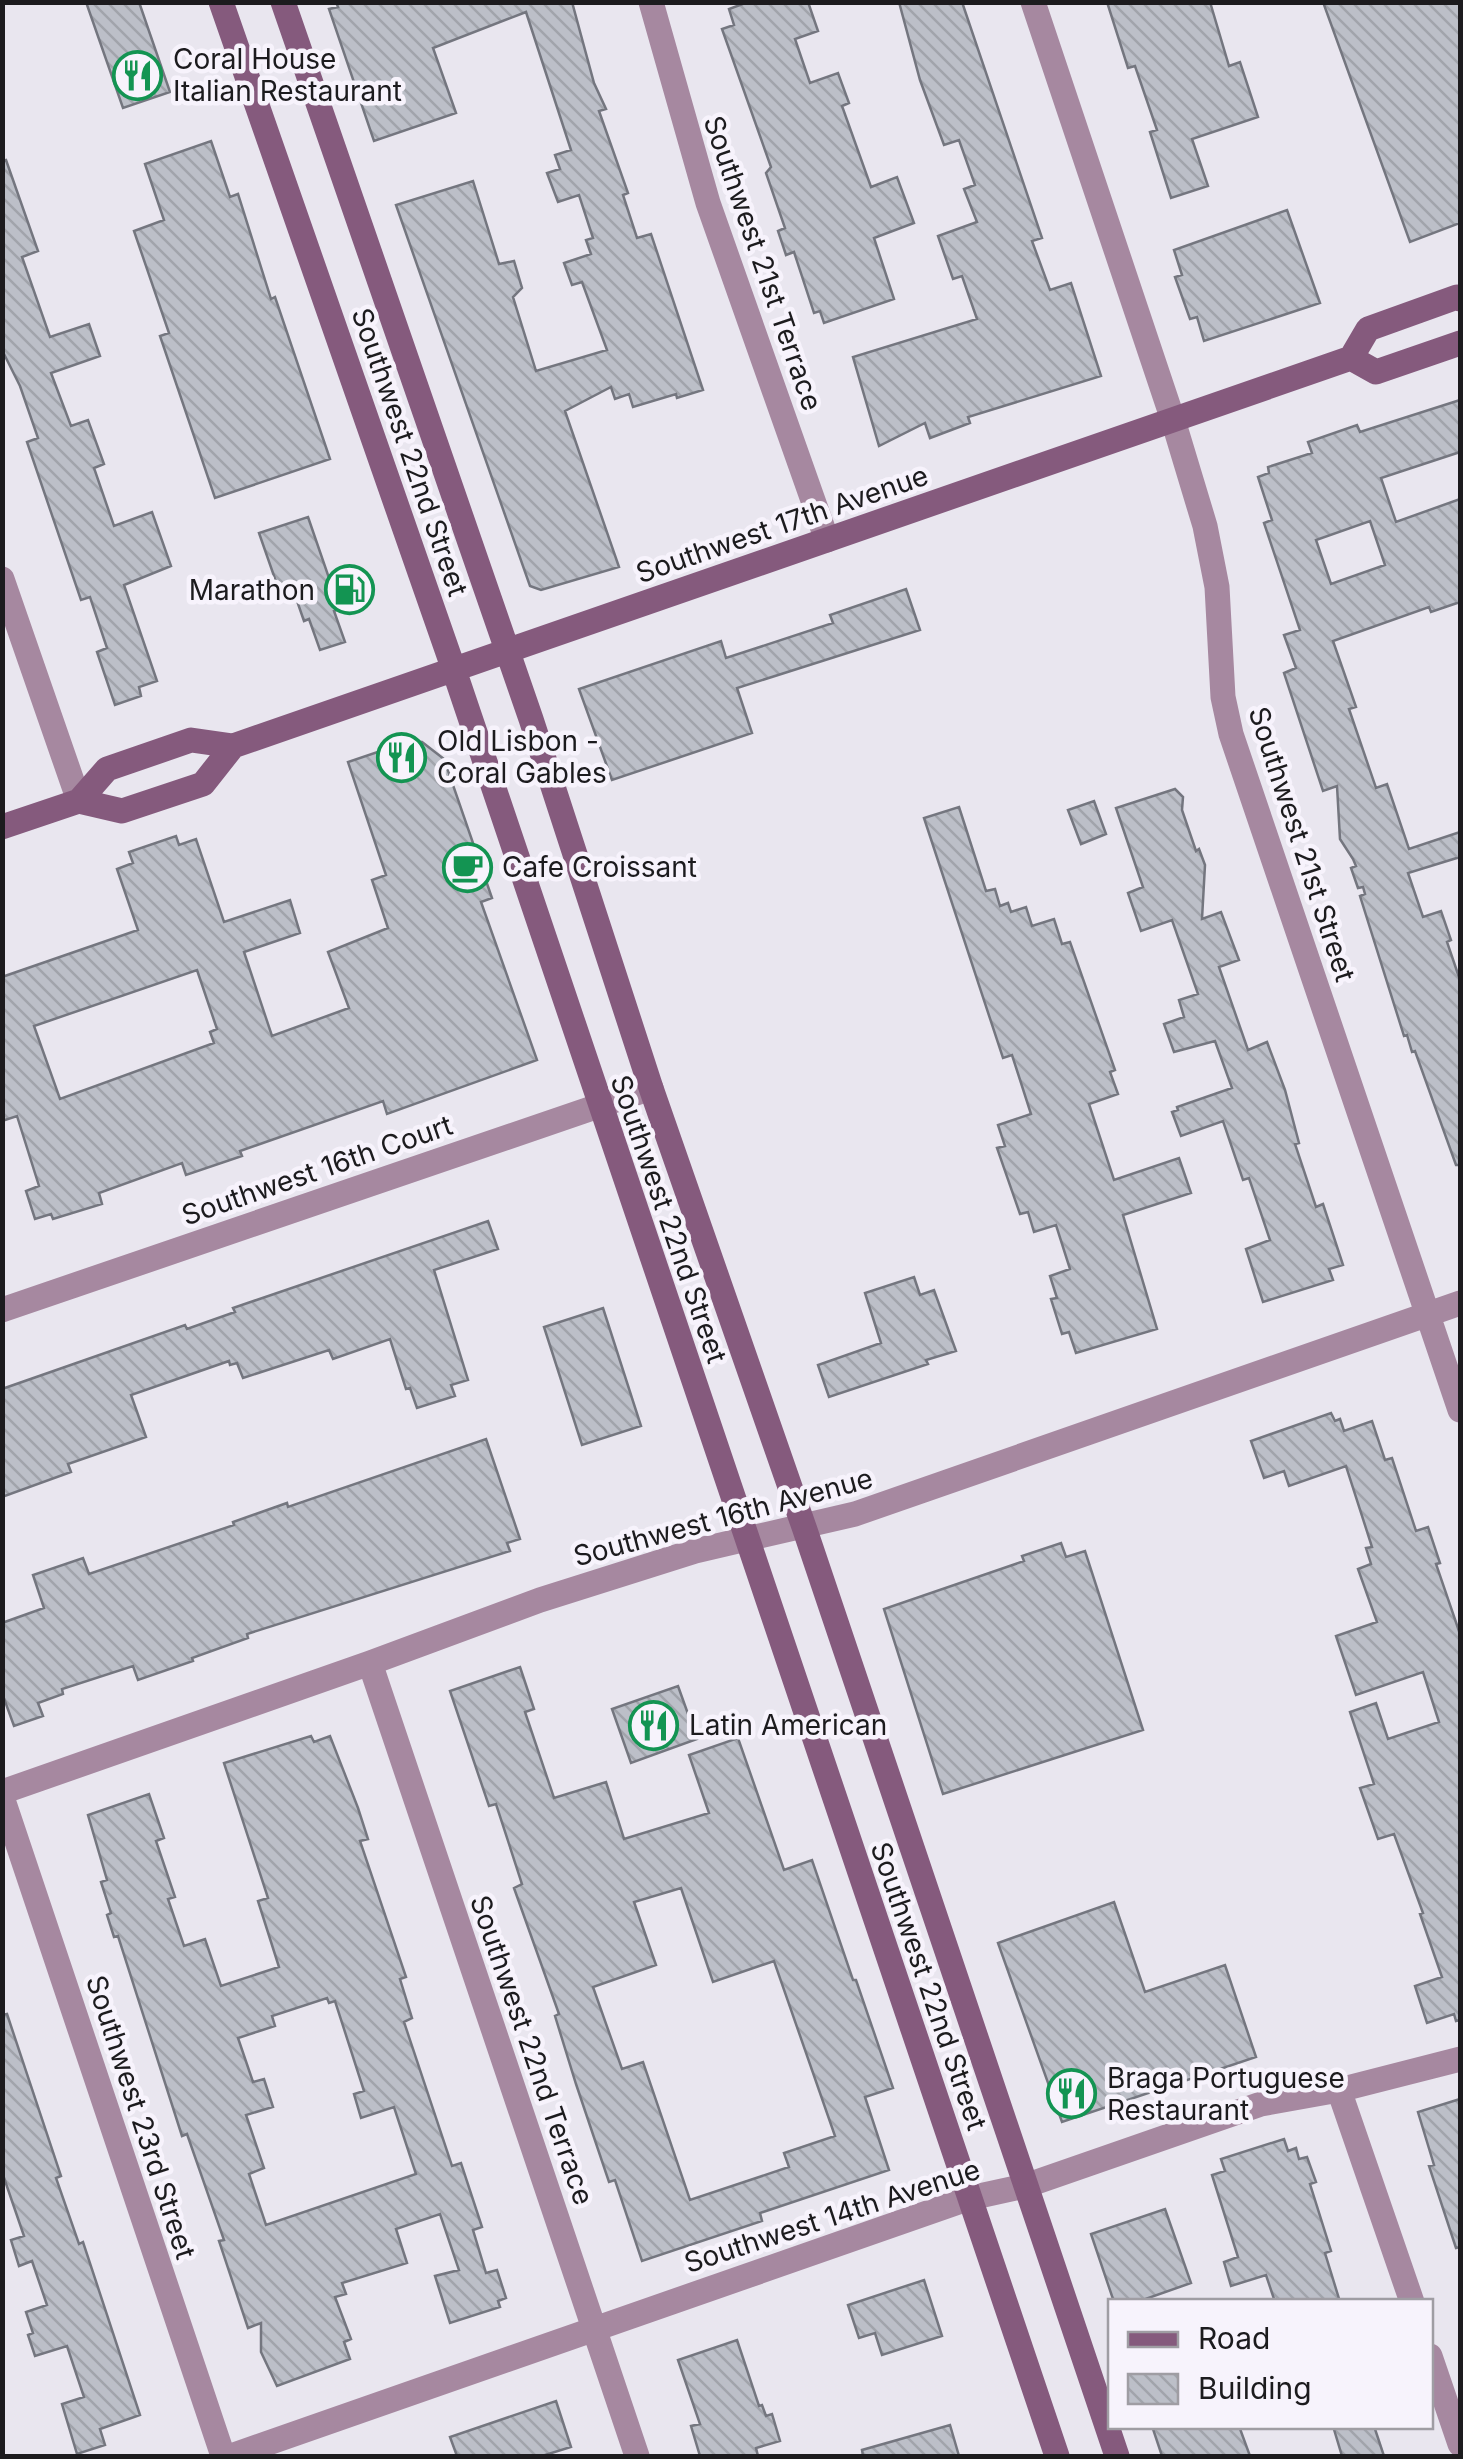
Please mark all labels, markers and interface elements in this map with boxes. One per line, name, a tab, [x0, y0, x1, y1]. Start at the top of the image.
place label: Coral House Italian Restaurant	[173, 42, 402, 108]
restaurant icon: Coral House Italian Restaurant	[112, 49, 164, 101]
street label: Southwest 21st Terrace	[697, 111, 829, 415]
street label: Southwest 22nd Street	[345, 304, 475, 600]
street label: Southwest 17th Avenue	[631, 458, 933, 590]
fuel station icon: Marathon	[324, 564, 376, 616]
place label: Marathon	[189, 573, 315, 607]
street label: Southwest 21st Street	[1242, 702, 1362, 986]
place label: Old Lisbon - Coral Gables	[437, 724, 607, 790]
restaurant icon: Old Lisbon - Coral Gables	[376, 731, 428, 783]
cafe icon: Cafe Croissant	[441, 841, 493, 893]
place label: Cafe Croissant	[502, 850, 697, 884]
street label: Southwest 22nd Street	[604, 1071, 734, 1367]
street label: Southwest 16th Court	[177, 1108, 457, 1232]
street label: Southwest 16th Avenue	[570, 1461, 876, 1573]
restaurant icon: Latin American	[628, 1699, 680, 1751]
place label: Latin American	[689, 1708, 887, 1742]
street label: Southwest 22nd Street	[864, 1838, 994, 2134]
street label: Southwest 22nd Terrace	[463, 1891, 601, 2209]
street label: Southwest 23rd Street	[79, 1971, 203, 2263]
place label: Braga Portuguese Restaurant	[1107, 2061, 1345, 2127]
restaurant icon: Braga Portuguese Restaurant	[1046, 2068, 1098, 2120]
street label: Southwest 14th Avenue	[680, 2152, 984, 2280]
legend	[1108, 2299, 1433, 2429]
text: Road	[1198, 2320, 1270, 2356]
text: Building	[1198, 2370, 1312, 2406]

